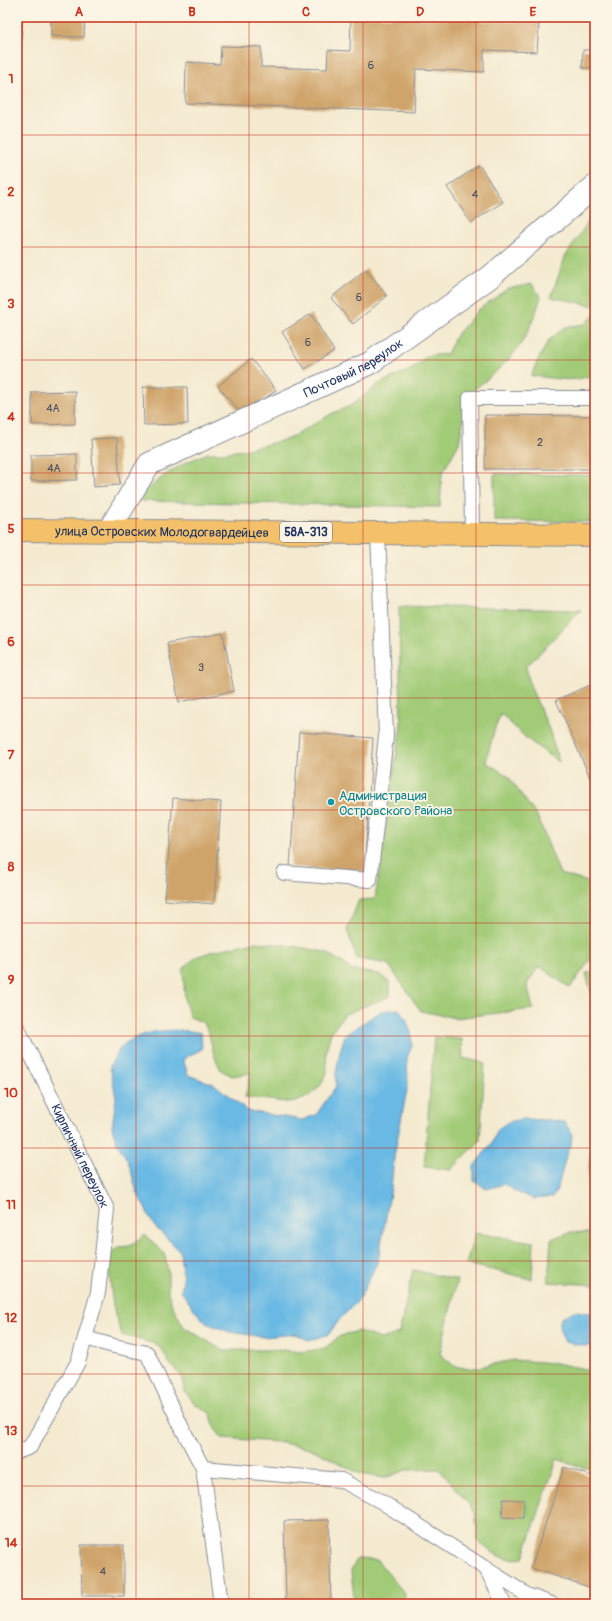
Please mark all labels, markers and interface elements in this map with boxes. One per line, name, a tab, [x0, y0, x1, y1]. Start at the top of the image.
text: A	[75, 4, 84, 20]
text: B	[188, 4, 196, 20]
text: C	[302, 4, 310, 20]
text: D	[416, 4, 424, 20]
text: E	[530, 4, 537, 20]
house number: 6	[368, 59, 374, 72]
text: 1	[8, 71, 14, 87]
text: 2	[7, 184, 15, 200]
house number: 4	[472, 188, 479, 201]
house number: 6	[356, 291, 362, 304]
text: 3	[7, 296, 15, 312]
street label: Почтовый переулок	[301, 335, 406, 401]
house number: 6	[305, 336, 311, 349]
house number: 4А	[46, 402, 60, 415]
text: 4	[7, 409, 15, 425]
house number: 2	[537, 436, 543, 449]
house number: 4А	[47, 462, 61, 475]
text: 5	[7, 521, 15, 537]
road number: 58А-313	[280, 522, 332, 542]
street label: улица Островских Молодогвардейцев	[54, 523, 269, 541]
text: 6	[7, 634, 15, 650]
house number: 3	[198, 661, 204, 674]
text: 7	[8, 747, 15, 763]
place label: Администрация Островского Района	[339, 788, 452, 819]
marker: Администрация Островского Района	[326, 797, 336, 807]
text: 8	[8, 859, 15, 875]
text: 9	[8, 972, 15, 988]
text: 10	[4, 1085, 18, 1101]
street label: Кирпичный переулок	[47, 1101, 112, 1211]
text: 11	[6, 1197, 16, 1213]
text: 12	[5, 1310, 17, 1326]
text: 13	[5, 1423, 17, 1439]
text: 14	[5, 1535, 18, 1551]
house number: 4	[100, 1565, 107, 1578]

